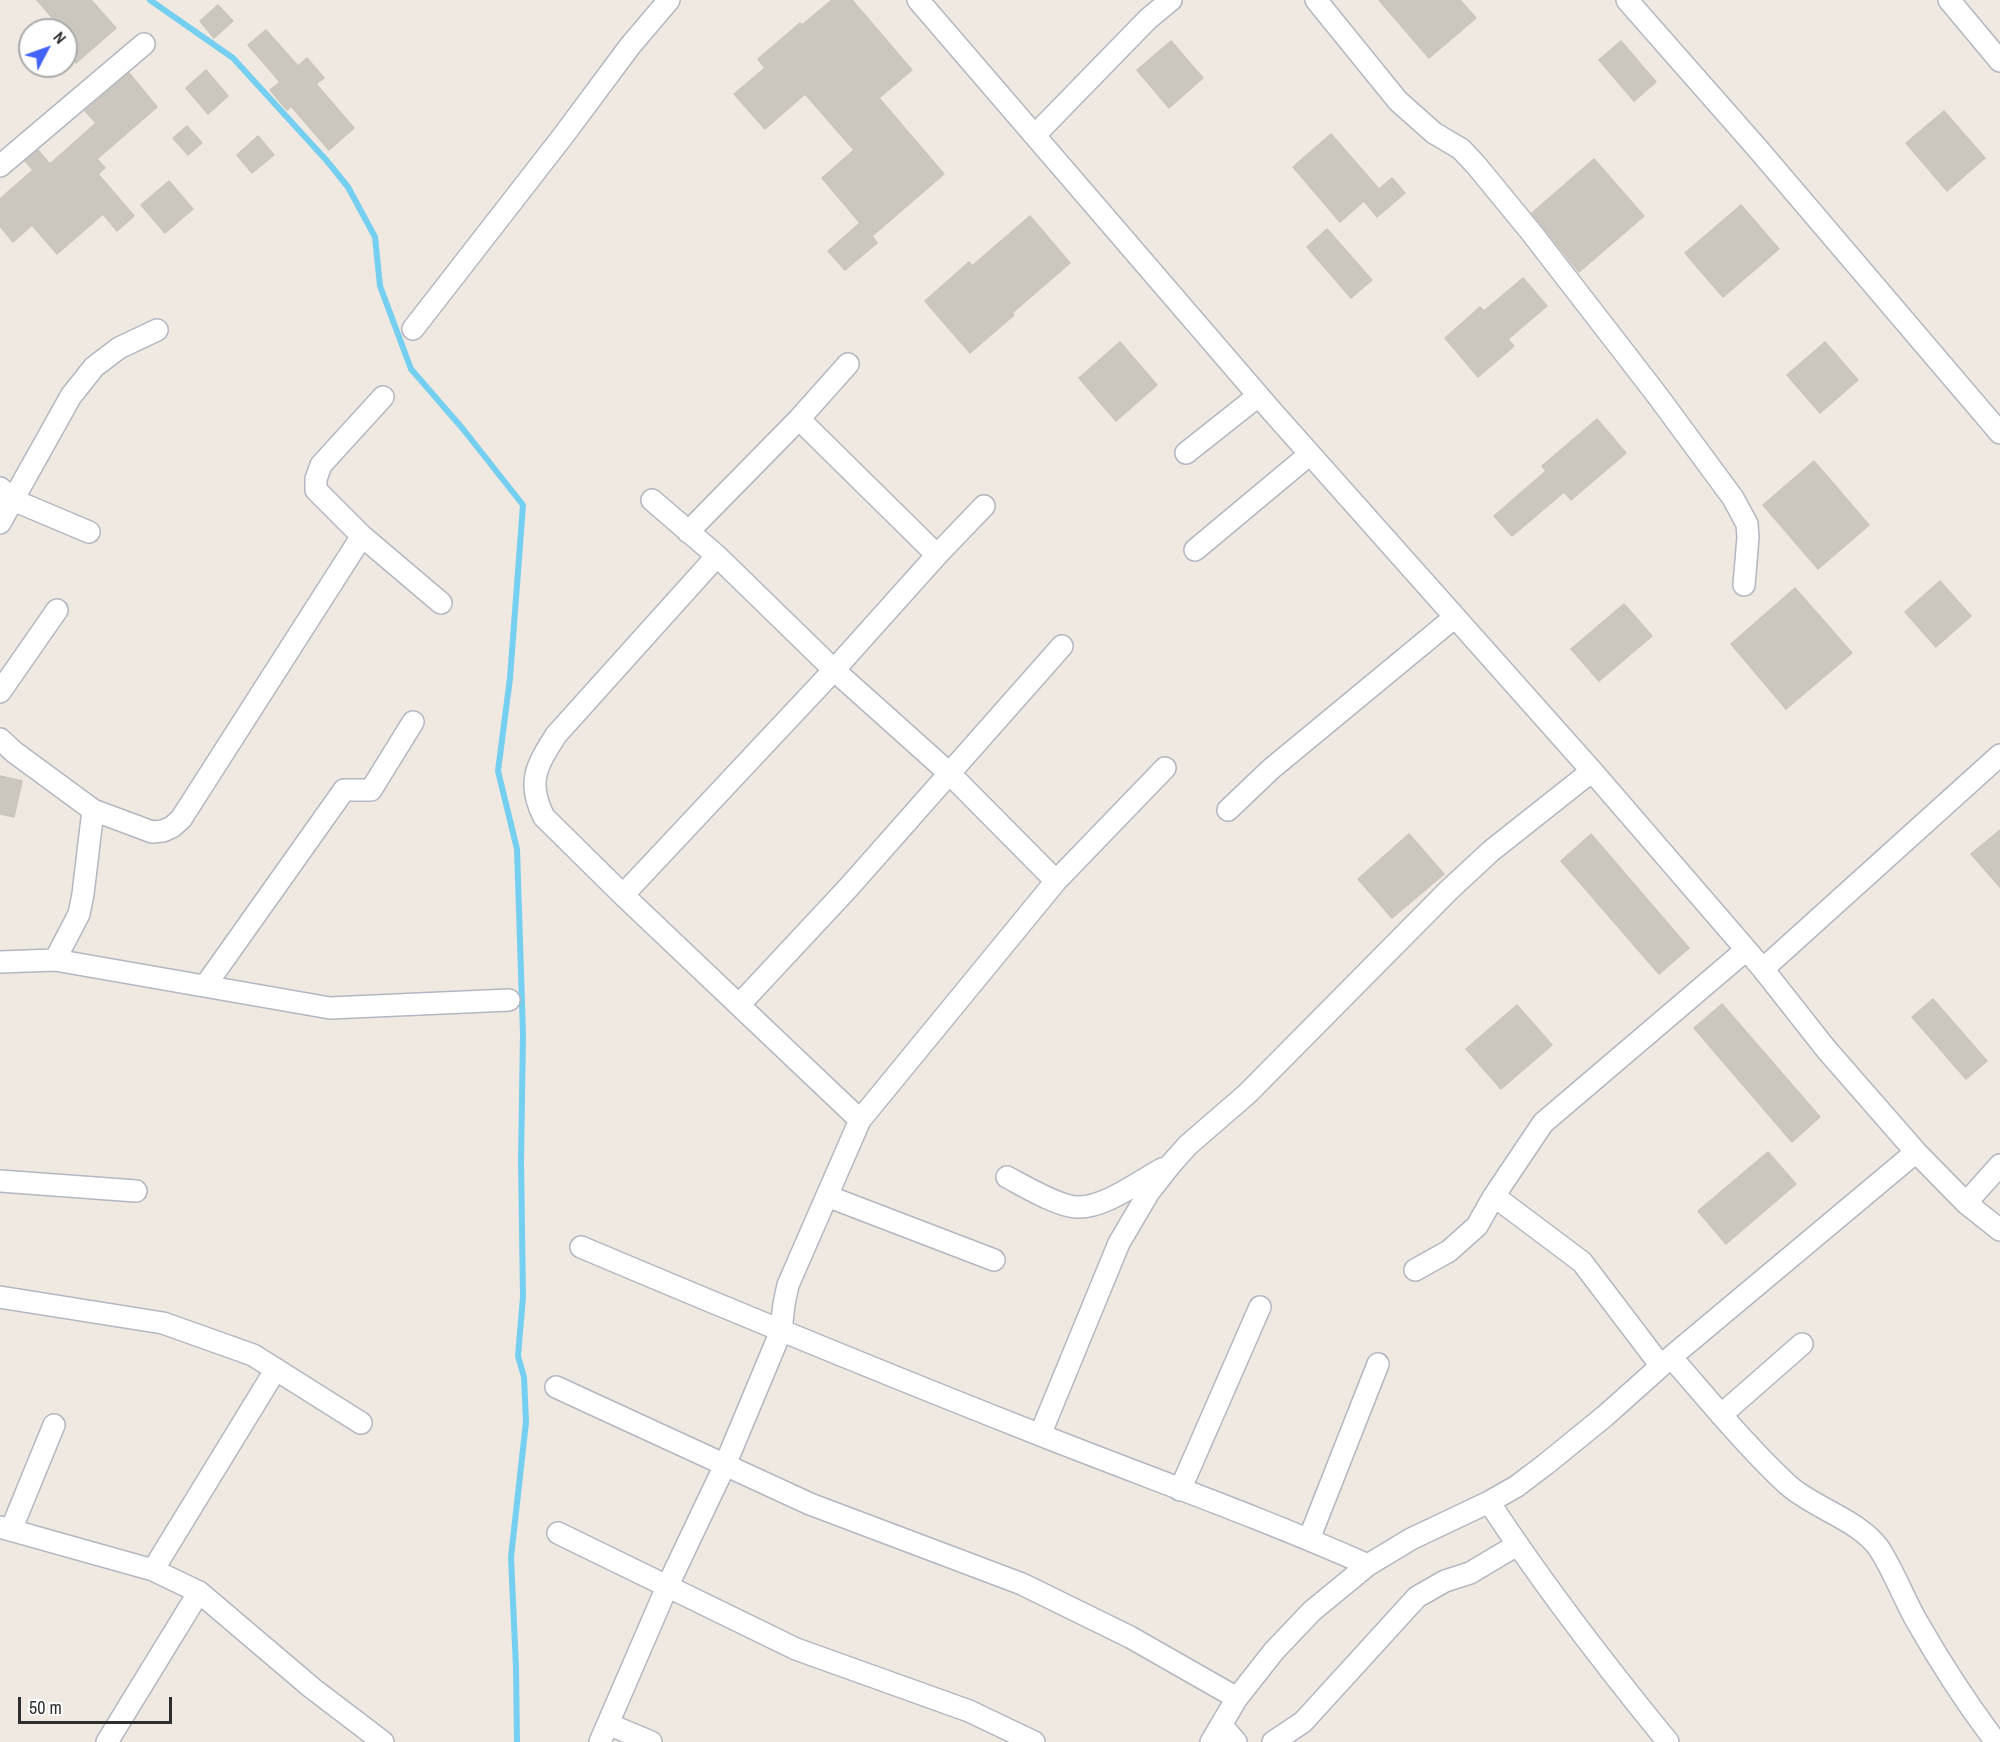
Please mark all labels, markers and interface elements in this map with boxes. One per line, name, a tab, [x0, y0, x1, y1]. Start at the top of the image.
north arrow	[18, 18, 78, 78]
text: N	[49, 27, 71, 48]
scale bar	[21, 1685, 176, 1723]
text: 50 m	[29, 1695, 62, 1720]

